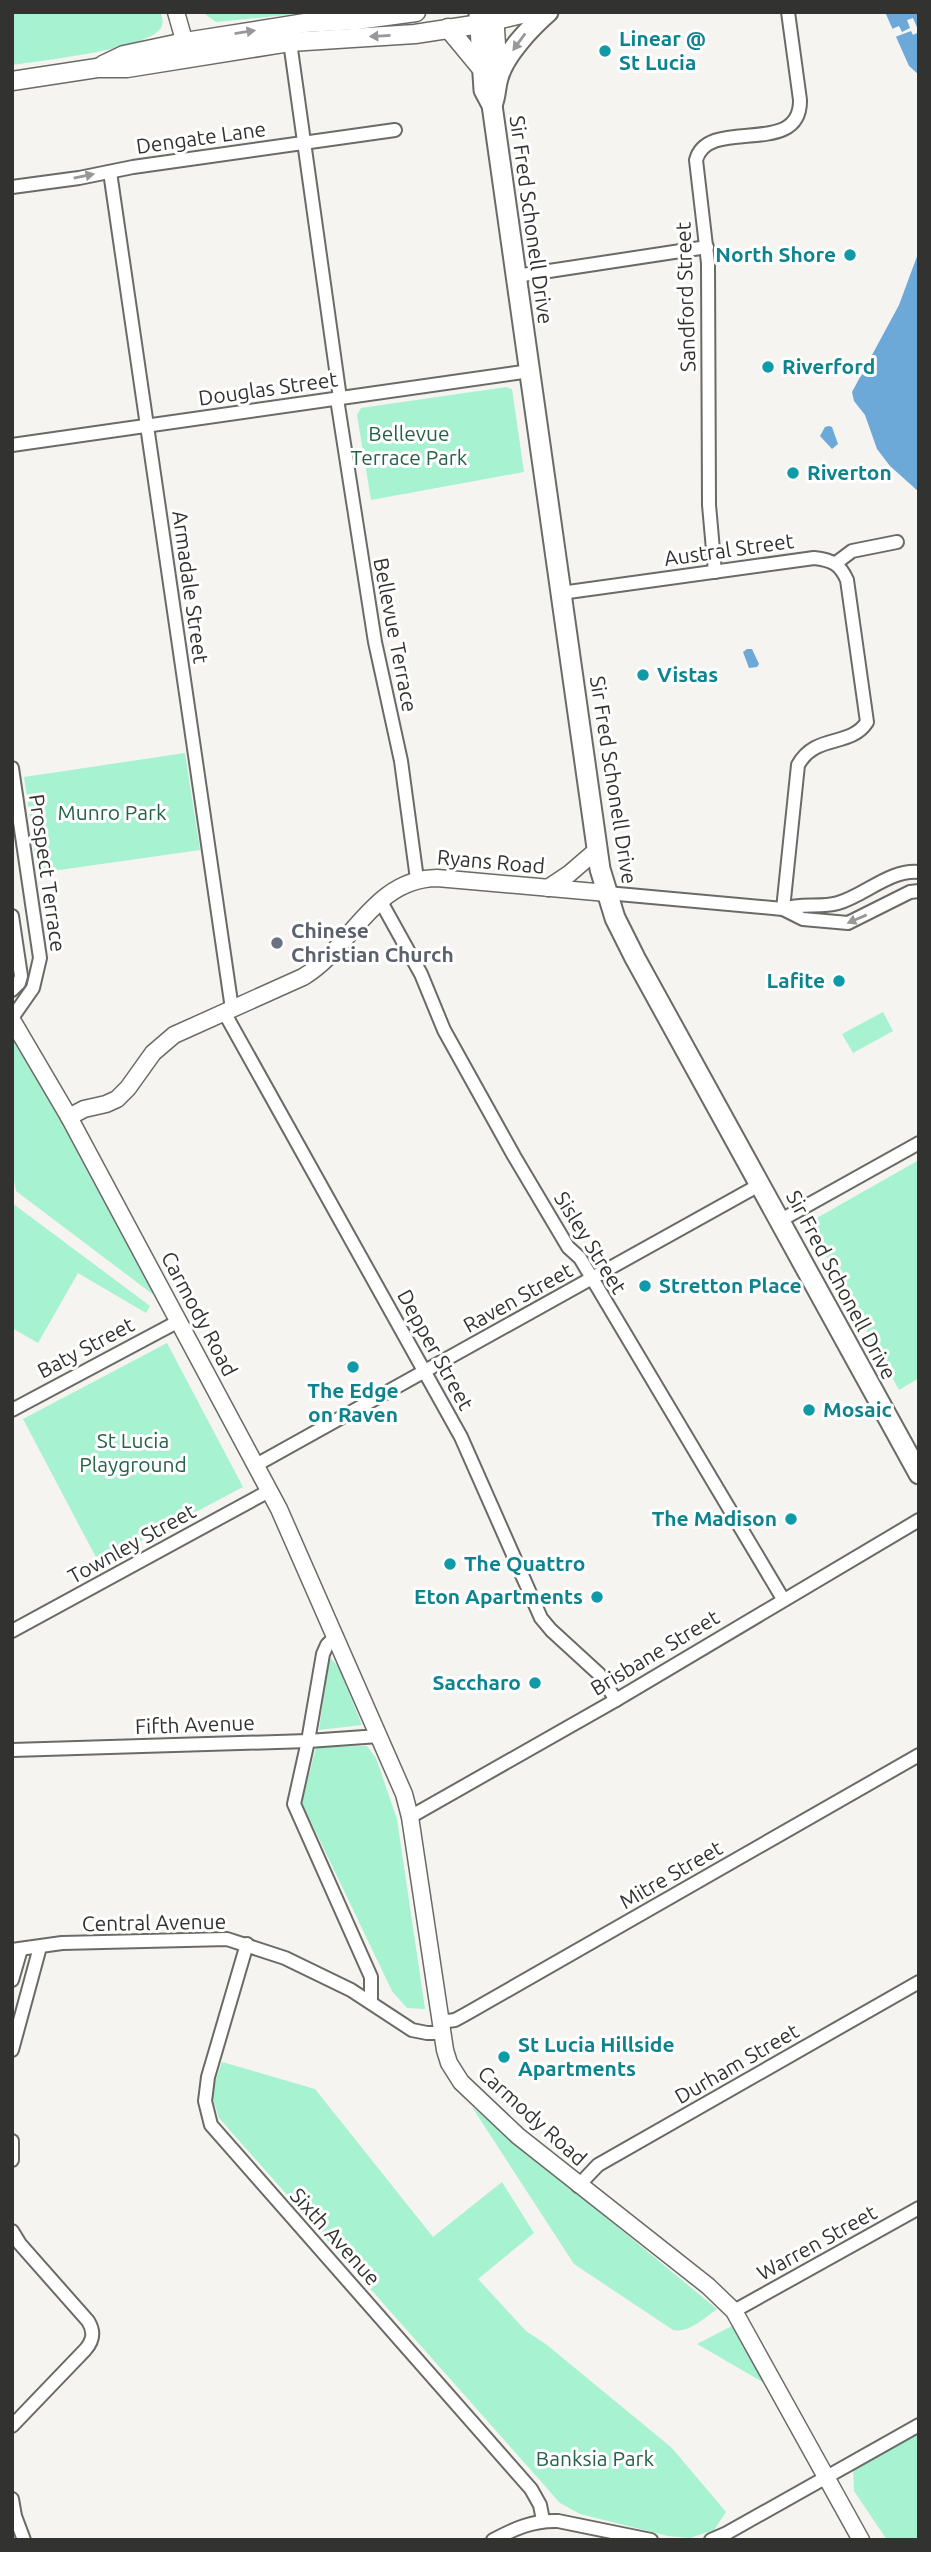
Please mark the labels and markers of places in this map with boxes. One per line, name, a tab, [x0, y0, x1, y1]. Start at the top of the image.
place label: Linear @ St Lucia	[619, 26, 706, 74]
marker: Linear @ St Lucia	[597, 43, 613, 59]
place label: North Shore	[715, 242, 836, 266]
marker: North Shore	[842, 247, 858, 263]
place label: Riverford	[782, 354, 875, 378]
marker: Riverford	[760, 359, 776, 375]
place label: Riverton	[807, 460, 892, 484]
marker: Riverton	[785, 465, 801, 481]
place label: Vistas	[657, 662, 718, 686]
marker: Vistas	[635, 667, 651, 683]
place label: Chinese Christian Church	[291, 918, 454, 966]
marker: Chinese Christian Church	[269, 935, 285, 951]
place label: Lafite	[767, 968, 825, 992]
marker: Lafite	[831, 973, 847, 989]
place label: Stretton Place	[659, 1273, 802, 1297]
marker: Stretton Place	[637, 1278, 653, 1294]
marker: The Edge on Raven	[345, 1359, 361, 1375]
place label: The Edge on Raven	[307, 1378, 399, 1426]
place label: Mosaic	[823, 1397, 892, 1421]
marker: Mosaic	[801, 1402, 817, 1418]
place label: The Madison	[652, 1506, 777, 1530]
marker: The Madison	[783, 1511, 799, 1527]
place label: The Quattro	[464, 1551, 585, 1575]
marker: The Quattro	[442, 1556, 458, 1572]
place label: Eton Apartments	[414, 1584, 583, 1608]
marker: Eton Apartments	[589, 1589, 605, 1605]
place label: Saccharo	[432, 1670, 521, 1694]
marker: Saccharo	[527, 1675, 543, 1691]
place label: St Lucia Hillside Apartments	[518, 2032, 675, 2080]
marker: St Lucia Hillside Apartments	[496, 2049, 512, 2065]

